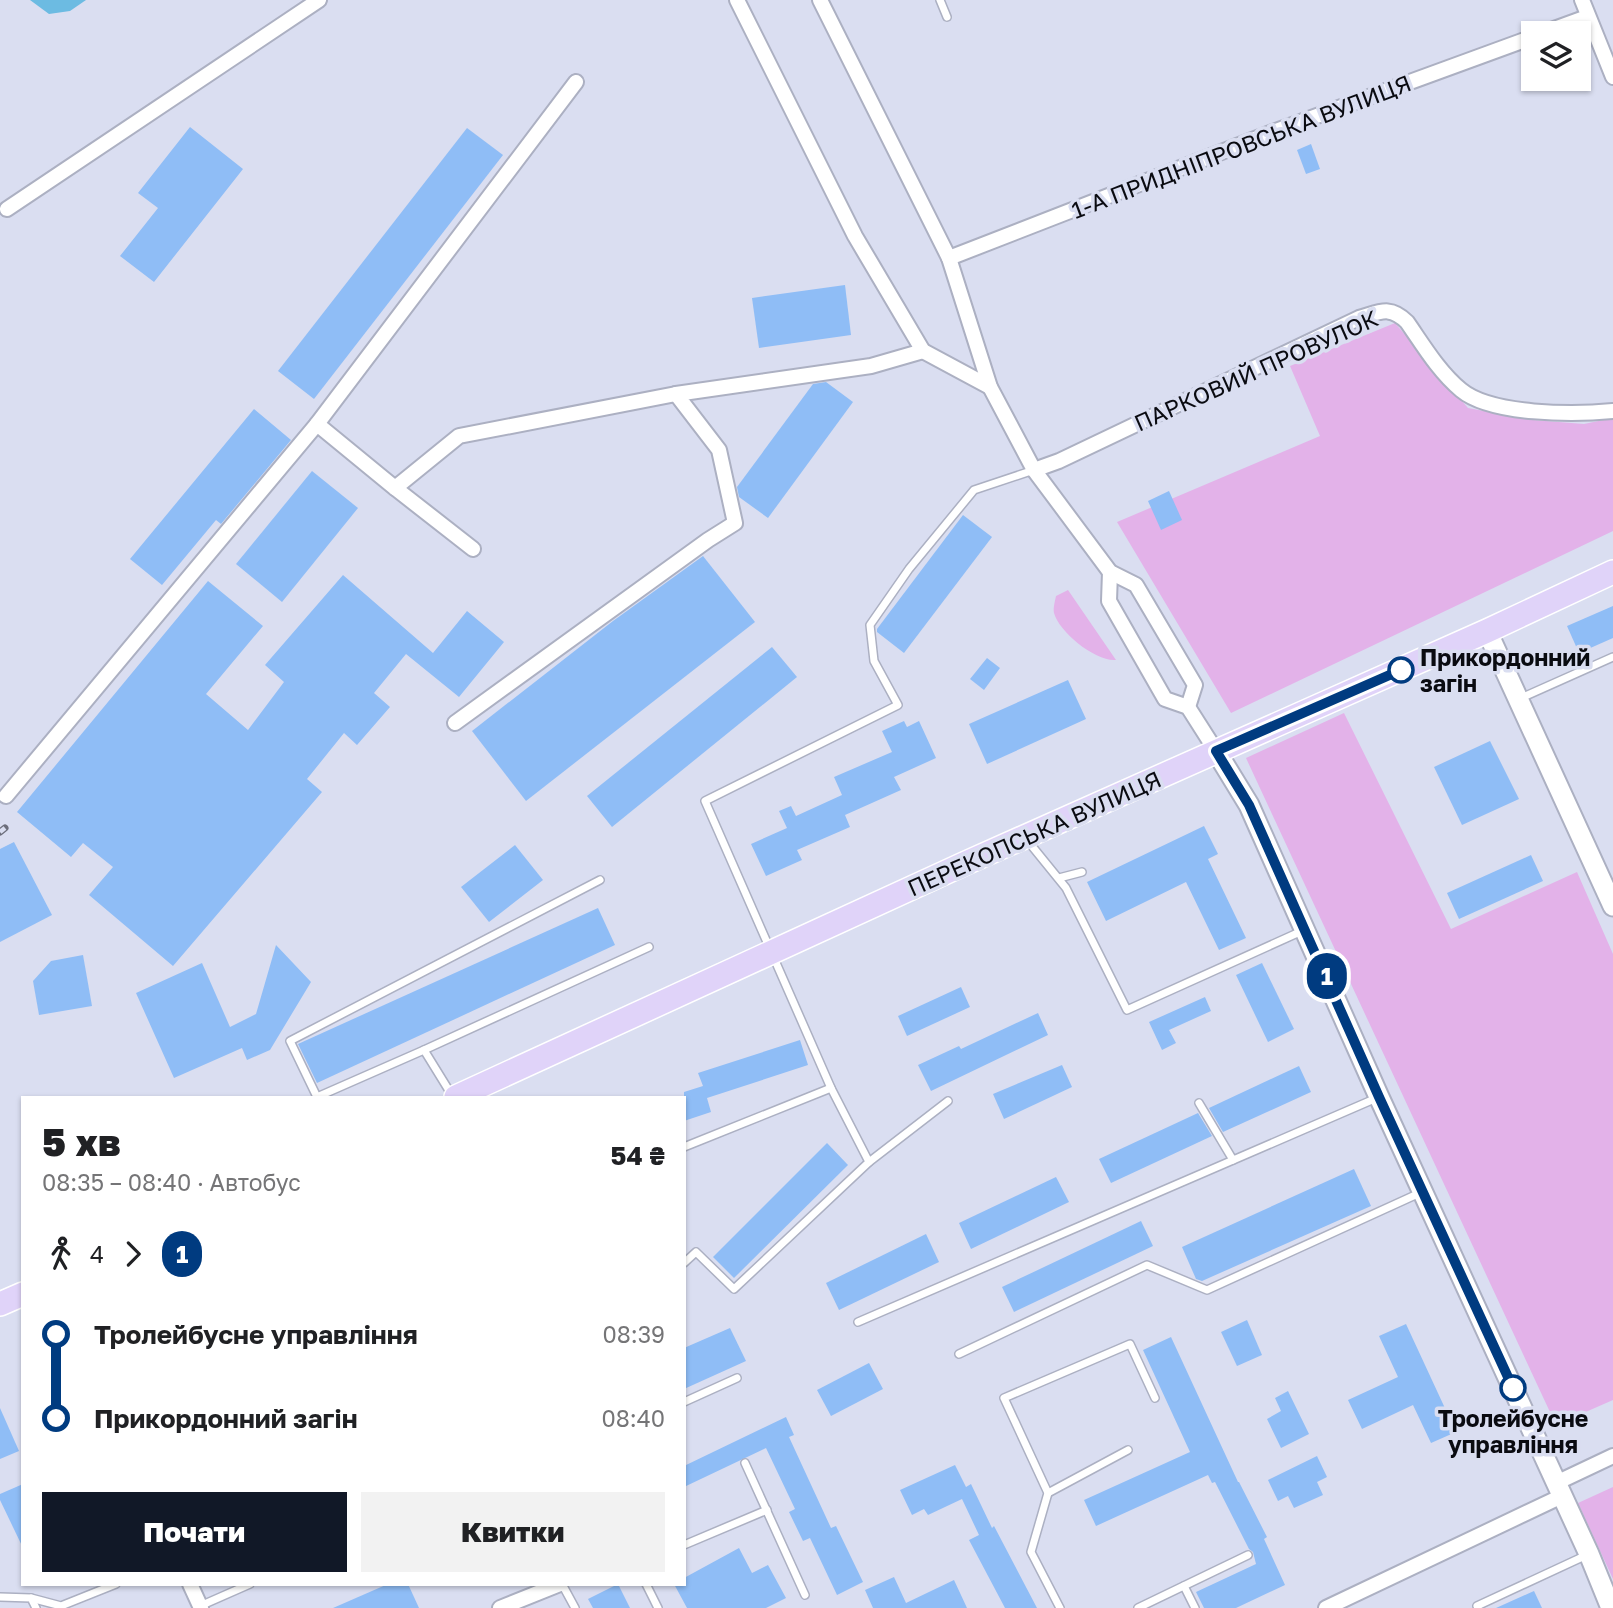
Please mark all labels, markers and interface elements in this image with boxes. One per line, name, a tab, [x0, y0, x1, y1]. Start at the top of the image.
map controls	[1521, 21, 1591, 91]
button: layers	[1521, 21, 1591, 91]
street label: 1-А ПРИДНІПРОВСЬКА ВУЛИЦЯ	[1067, 68, 1415, 224]
street label: ПАРКОВИЙ ПРОВУЛОК	[1130, 304, 1382, 436]
place label: Прикордонний загін	[1420, 643, 1590, 697]
marker: Прикордонний загін	[1388, 657, 1414, 683]
street label: ПЕРЕКОПСЬКА ВУЛИЦЯ	[903, 764, 1165, 902]
line badge: 1	[1304, 953, 1350, 999]
text: 1	[1321, 961, 1333, 990]
text: 5 хв	[42, 1119, 121, 1164]
text: 54 ₴	[611, 1140, 665, 1171]
text: 08:35 – 08:40 · Автобус	[42, 1168, 301, 1196]
icon: walk	[42, 1235, 80, 1273]
icon: forward	[114, 1235, 152, 1273]
text: 1	[176, 1239, 188, 1268]
text: 4	[90, 1240, 104, 1268]
text: Тролейбусне управління	[94, 1319, 418, 1350]
text: 08:39	[602, 1320, 665, 1348]
marker: Тролейбусне управління	[1500, 1375, 1526, 1401]
text: Прикордонний загін	[94, 1403, 358, 1434]
text: 08:40	[602, 1404, 665, 1432]
place label: Тролейбусне управління	[1438, 1404, 1588, 1458]
button: Почати	[42, 1492, 347, 1572]
button: Квитки	[361, 1492, 665, 1572]

